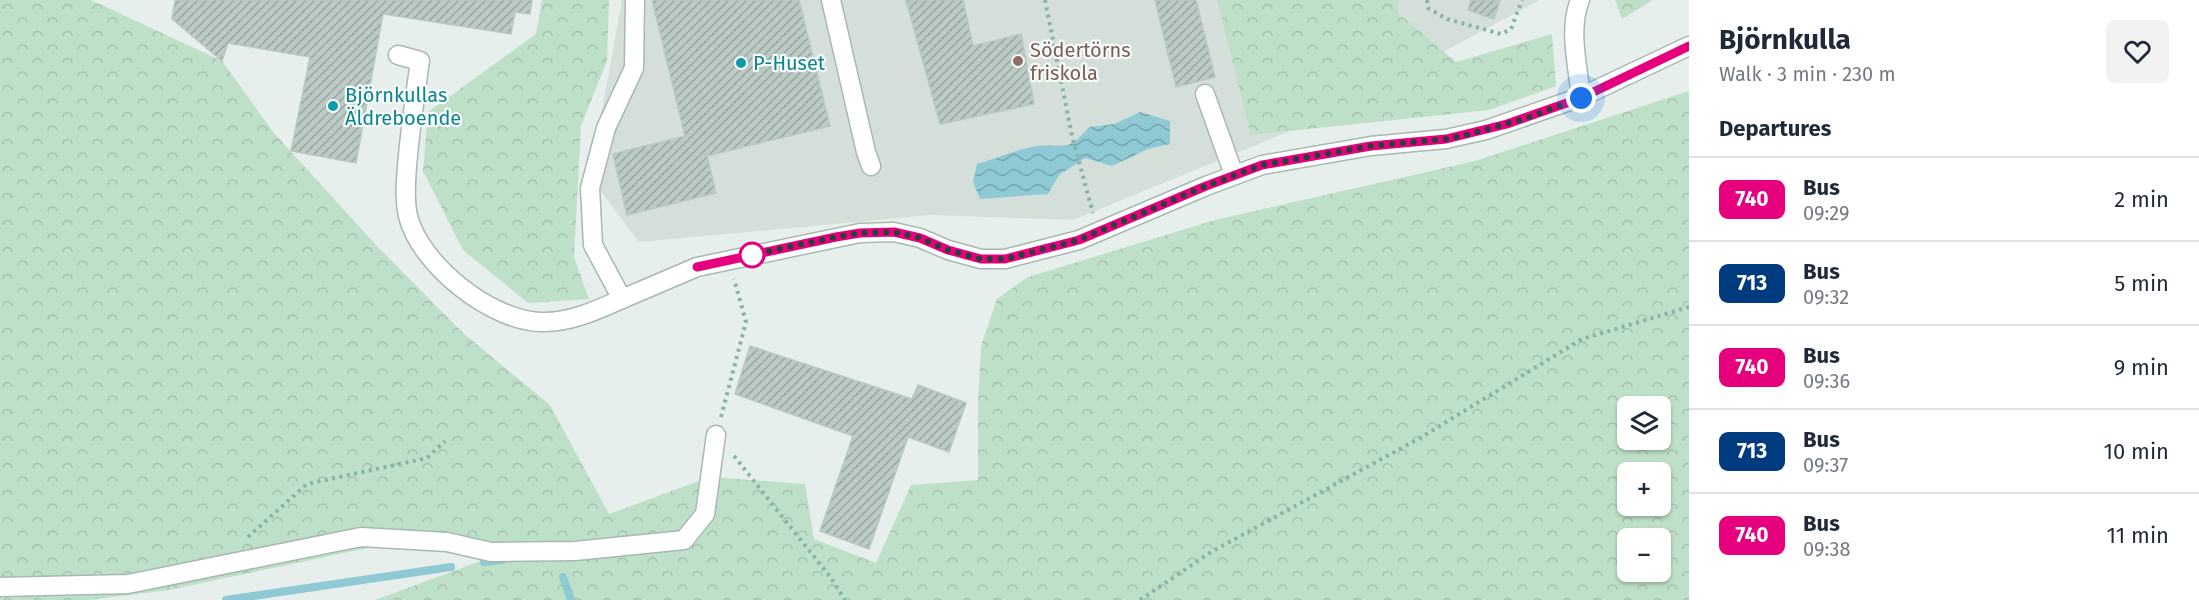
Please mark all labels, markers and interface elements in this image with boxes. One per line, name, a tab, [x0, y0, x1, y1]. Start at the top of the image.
button: heart	[2106, 20, 2169, 83]
text: Björnkulla	[1719, 23, 1851, 56]
place label: Södertörns friskola	[1030, 38, 1131, 85]
place label: P-Huset	[753, 51, 826, 75]
marker: Södertörns friskola	[1011, 54, 1025, 68]
marker: P-Huset	[734, 56, 748, 70]
text: Walk · 3 min · 230 m	[1719, 62, 1896, 86]
place label: Björnkullas Äldreboende	[345, 83, 461, 130]
your location	[1566, 83, 1596, 113]
marker: Björnkullas Äldreboende	[326, 99, 340, 113]
text: Departures	[1719, 115, 1831, 142]
text: Bus	[1803, 174, 1840, 201]
text: 740	[1735, 186, 1769, 212]
text: 2 min	[2114, 186, 2169, 213]
text: 09:29	[1803, 201, 1849, 225]
unlabelled marker	[739, 242, 765, 268]
text: Bus	[1803, 258, 1840, 285]
text: 713	[1737, 270, 1767, 296]
text: 5 min	[2114, 270, 2169, 297]
text: 09:32	[1803, 285, 1849, 309]
text: Bus	[1803, 342, 1840, 369]
text: 740	[1735, 354, 1769, 380]
text: 9 min	[2114, 354, 2169, 381]
text: 09:36	[1803, 369, 1850, 393]
map controls	[1617, 396, 1671, 582]
button: layers	[1617, 396, 1671, 450]
text: Bus	[1803, 426, 1840, 453]
text: 713	[1737, 438, 1767, 464]
text: 10 min	[2103, 438, 2169, 465]
text: 09:37	[1803, 453, 1848, 477]
button: +	[1617, 462, 1671, 516]
text: Bus	[1803, 510, 1840, 537]
text: 740	[1735, 522, 1769, 548]
text: 11 min	[2106, 522, 2169, 549]
button: −	[1617, 528, 1671, 582]
text: 09:38	[1803, 537, 1850, 561]

